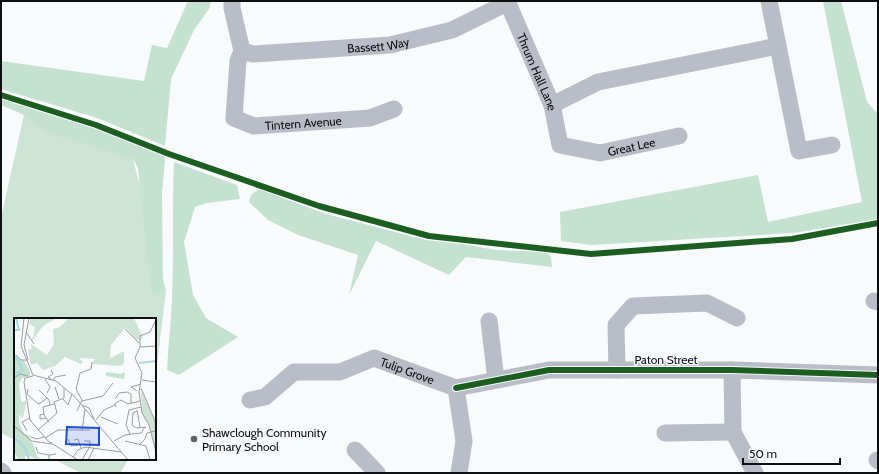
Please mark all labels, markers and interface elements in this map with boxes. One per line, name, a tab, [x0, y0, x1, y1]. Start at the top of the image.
street label: Thrum Hall Lane	[514, 30, 560, 112]
street label: Bassett Way	[347, 33, 411, 55]
street label: Tintern Avenue	[264, 112, 342, 133]
street label: Great Lee	[606, 134, 657, 159]
inset map	[14, 318, 156, 460]
street label: Paton Street	[634, 352, 698, 367]
street label: Tulip Grove	[378, 353, 437, 387]
place label: Shawclough Community Primary School	[202, 425, 327, 454]
marker: Shawclough Community Primary School	[189, 434, 199, 444]
scale bar	[743, 440, 840, 466]
text: 50 m	[749, 446, 777, 461]

